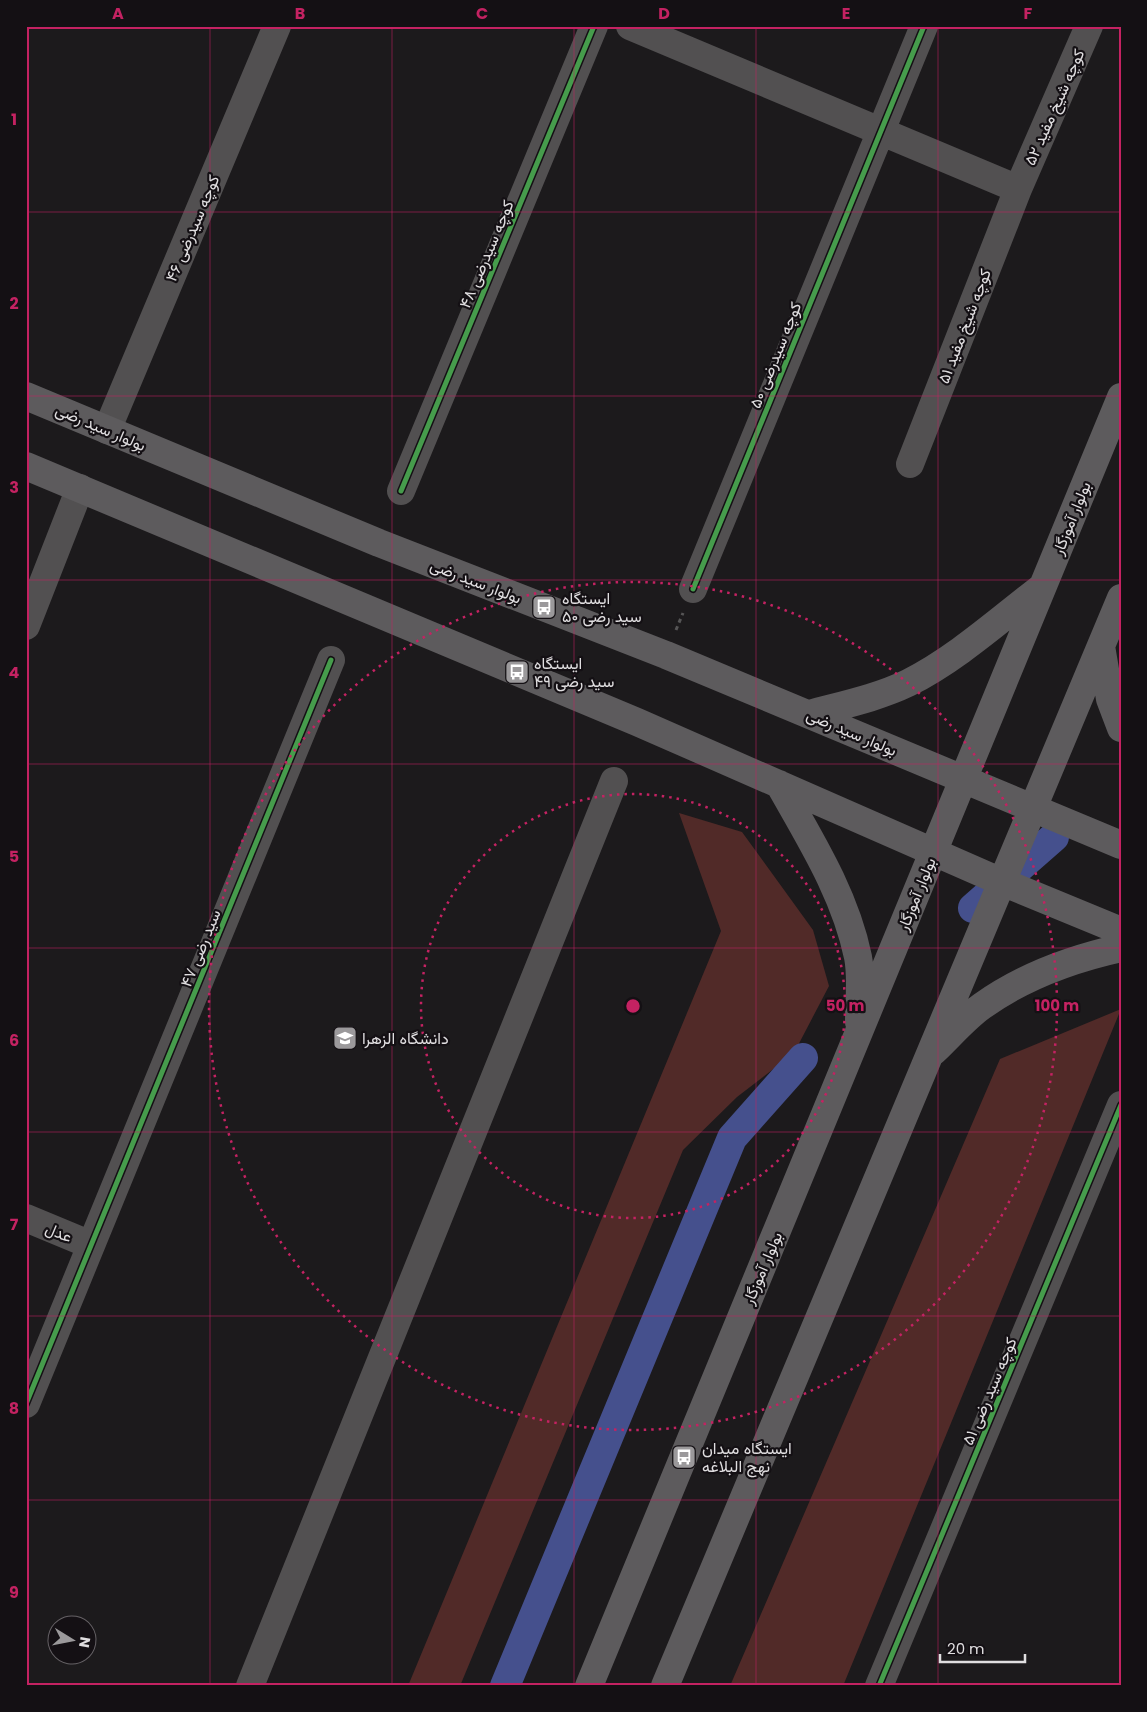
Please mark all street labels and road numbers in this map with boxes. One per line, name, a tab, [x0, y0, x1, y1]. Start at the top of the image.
street label: کوچه شیخ مفید ۵۲	[1019, 45, 1090, 169]
street label: کوچه سیدرضی ۴۶	[160, 171, 225, 285]
street label: کوچه سیدرضی ۴۸	[453, 197, 520, 312]
street label: کوچه شیخ مفید ۵۱	[932, 265, 997, 387]
street label: کوچه سیدرضی ۵۰	[744, 299, 807, 412]
street label: بولوار سید رضی	[52, 398, 150, 457]
street label: بولوار آموزگار	[1046, 478, 1097, 559]
street label: بولوار سید رضی	[427, 553, 525, 609]
street label: بولوار سید رضی	[803, 703, 901, 762]
street label: بولوار آموزگار	[891, 854, 942, 935]
street label: سید رضی ۴۷	[174, 906, 226, 991]
street label: عدل	[42, 1217, 76, 1248]
street label: بولوار آموزگار	[736, 1228, 788, 1309]
street label: کوچه سید رضی ۵۱	[956, 1334, 1023, 1449]

